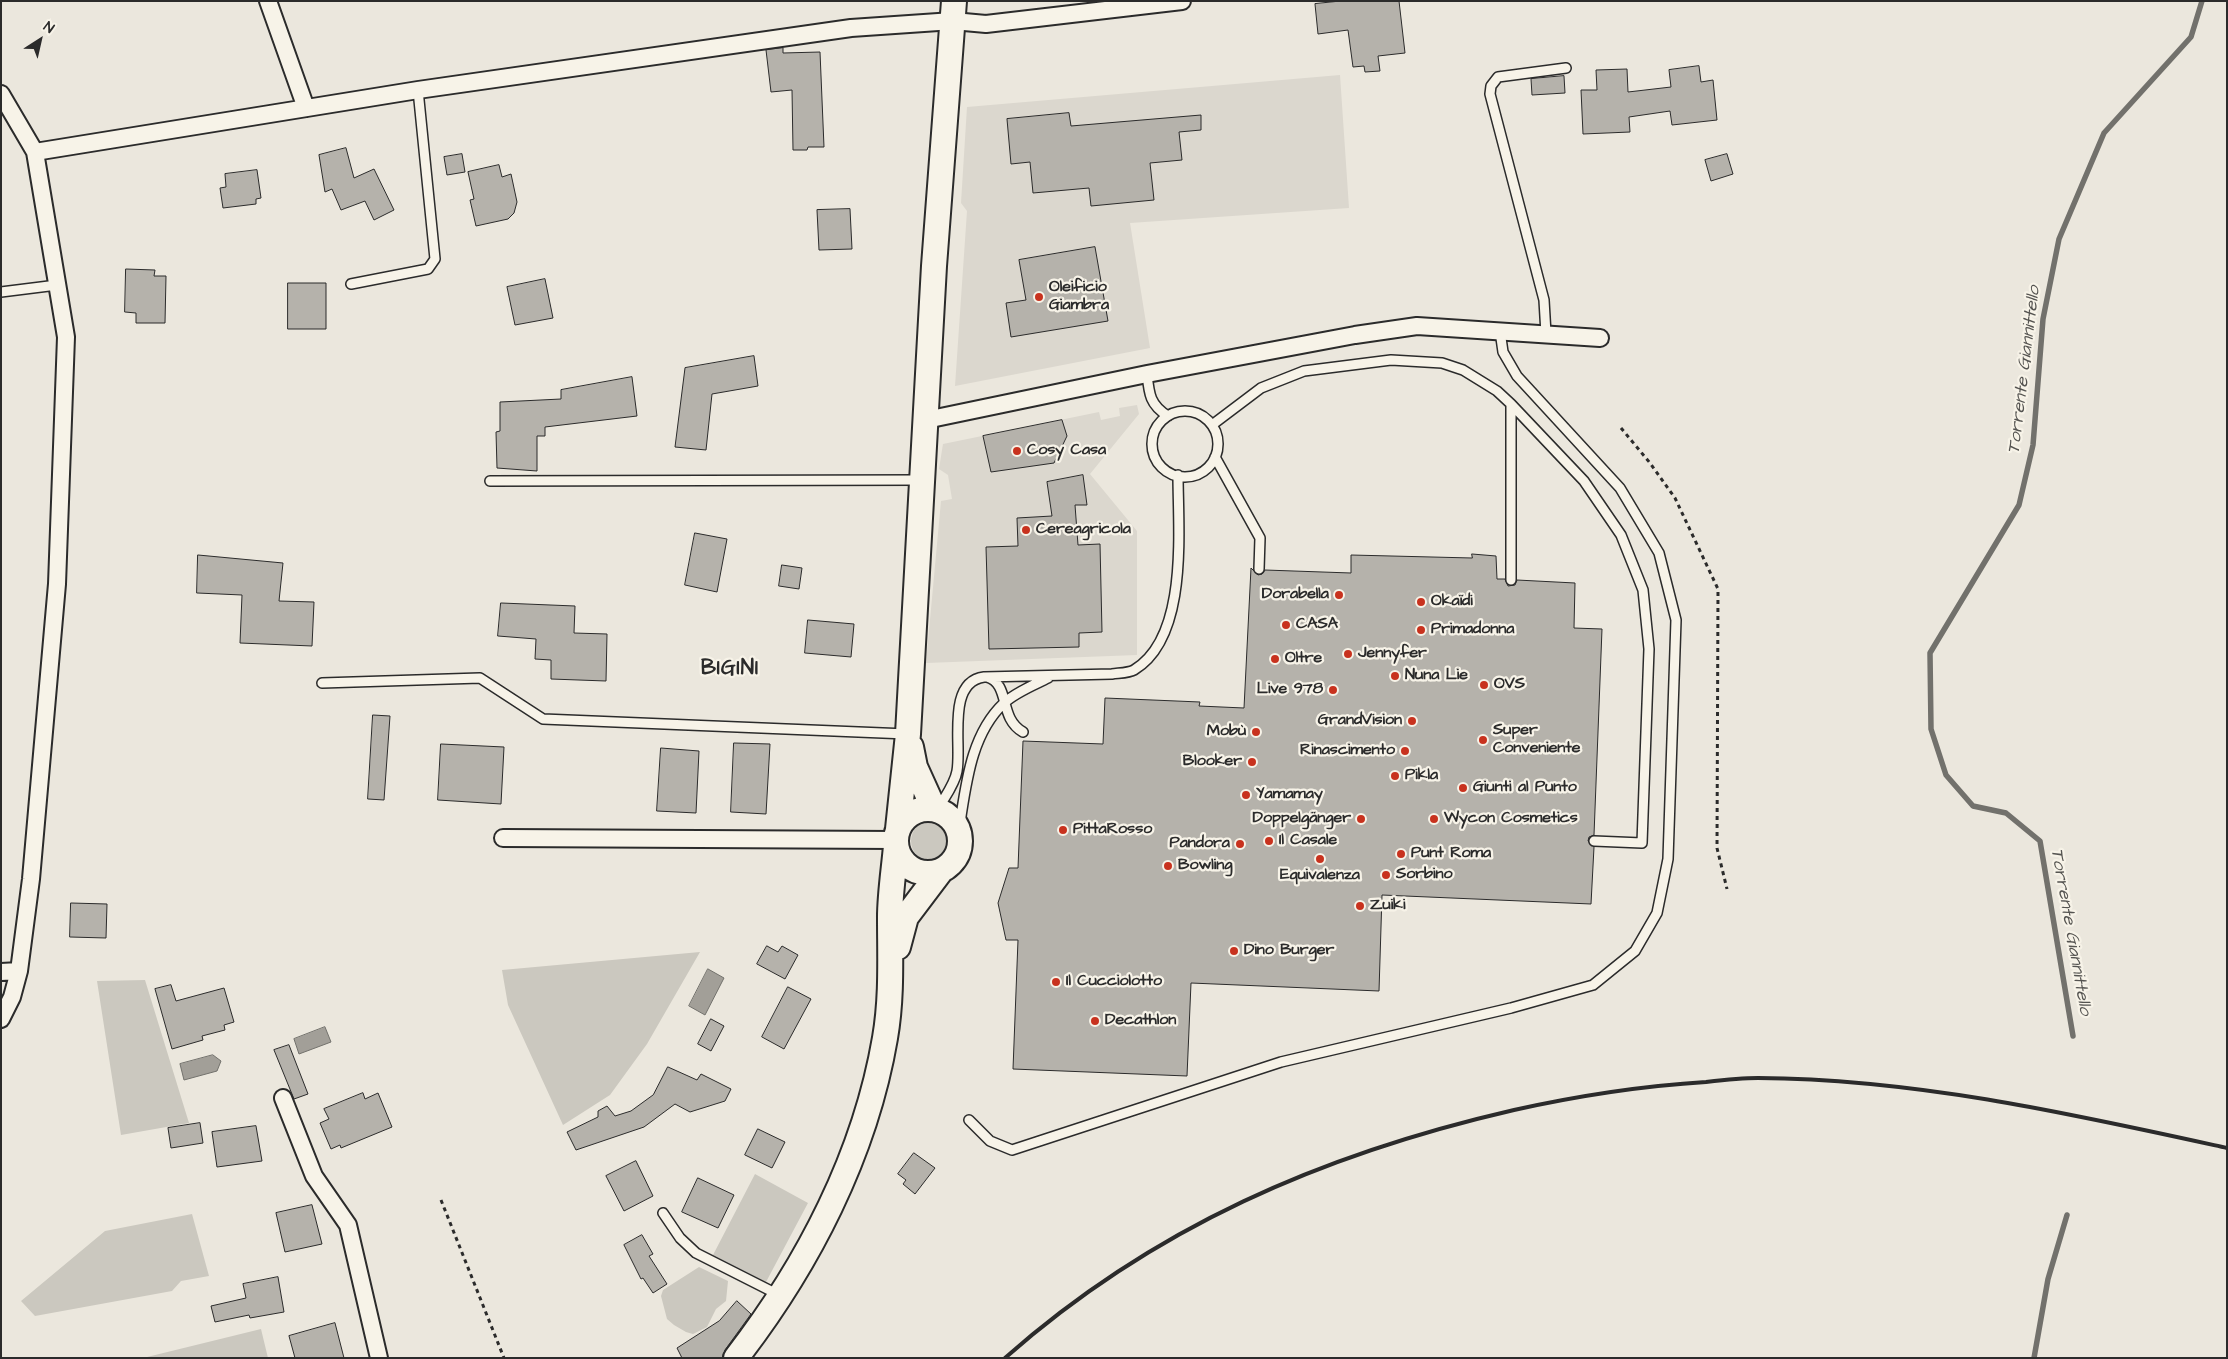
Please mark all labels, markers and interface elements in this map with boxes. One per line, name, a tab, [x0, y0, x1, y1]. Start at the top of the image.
north arrow	[15, 15, 65, 65]
text: N	[39, 17, 58, 38]
place label: Oleificio Giambra	[1049, 278, 1109, 316]
water label: Torrente Giannittello	[2004, 285, 2046, 455]
marker: Oleificio Giambra	[1033, 291, 1045, 303]
place label: Cosy Casa	[1027, 441, 1106, 461]
marker: Cosy Casa	[1011, 445, 1023, 457]
place label: Cereagricola	[1036, 520, 1131, 540]
marker: Cereagricola	[1020, 524, 1032, 536]
place label: Dorabella	[1262, 585, 1329, 605]
marker: Dorabella	[1333, 589, 1345, 601]
place label: Okaïdi	[1431, 592, 1473, 612]
marker: Okaïdi	[1415, 596, 1427, 608]
place label: CASA	[1296, 615, 1338, 635]
marker: CASA	[1280, 619, 1292, 631]
place label: Primadonna	[1431, 620, 1514, 640]
marker: Primadonna	[1415, 624, 1427, 636]
place label: Jennyfer	[1358, 644, 1427, 664]
marker: Jennyfer	[1342, 648, 1354, 660]
place label: Oltre	[1285, 649, 1322, 669]
marker: Oltre	[1269, 653, 1281, 665]
district label: BIGINI	[700, 657, 760, 683]
place label: Nuna Lie	[1405, 666, 1468, 686]
marker: Nuna Lie	[1389, 670, 1401, 682]
place label: OVS	[1494, 675, 1525, 695]
marker: OVS	[1478, 679, 1490, 691]
place label: Live 978	[1257, 680, 1323, 700]
marker: Live 978	[1327, 684, 1339, 696]
place label: GrandVision	[1318, 711, 1402, 731]
marker: GrandVision	[1406, 715, 1418, 727]
place label: Super Conveniente	[1493, 721, 1580, 759]
place label: Mobù	[1207, 722, 1246, 742]
marker: Mobù	[1250, 726, 1262, 738]
marker: Super Conveniente	[1477, 734, 1489, 746]
place label: Rinascimento	[1300, 741, 1395, 761]
marker: Rinascimento	[1399, 745, 1411, 757]
place label: Blooker	[1183, 752, 1242, 772]
marker: Blooker	[1246, 756, 1258, 768]
place label: Pikla	[1405, 766, 1438, 786]
marker: Pikla	[1389, 770, 1401, 782]
place label: Giunti al Punto	[1473, 778, 1577, 798]
marker: Giunti al Punto	[1457, 782, 1469, 794]
place label: Yamamay	[1256, 785, 1323, 805]
marker: Yamamay	[1240, 789, 1252, 801]
place label: Doppelgänger	[1253, 809, 1351, 829]
place label: Wycon Cosmetics	[1444, 809, 1578, 829]
marker: Doppelgänger	[1355, 813, 1367, 825]
marker: Wycon Cosmetics	[1428, 813, 1440, 825]
place label: PittaRosso	[1073, 820, 1152, 840]
marker: PittaRosso	[1057, 824, 1069, 836]
place label: Il Casale	[1279, 831, 1337, 851]
place label: Pandora	[1169, 834, 1230, 854]
marker: Il Casale	[1263, 835, 1275, 847]
marker: Pandora	[1234, 838, 1246, 850]
place label: Punt Roma	[1411, 844, 1491, 864]
water label: Torrente Giannittello	[2045, 847, 2095, 1017]
marker: Punt Roma	[1395, 848, 1407, 860]
marker: Equivalenza	[1314, 853, 1326, 865]
place label: Bowling	[1178, 856, 1232, 876]
marker: Bowling	[1162, 860, 1174, 872]
place label: Sorbino	[1396, 865, 1453, 885]
place label: Equivalenza	[1280, 866, 1360, 886]
marker: Sorbino	[1380, 869, 1392, 881]
place label: Zuiki	[1370, 896, 1405, 916]
marker: Zuiki	[1354, 900, 1366, 912]
place label: Dino Burger	[1244, 941, 1334, 961]
marker: Dino Burger	[1228, 945, 1240, 957]
place label: Il Cucciolotto	[1066, 972, 1162, 992]
marker: Il Cucciolotto	[1050, 976, 1062, 988]
place label: Decathlon	[1105, 1011, 1176, 1031]
marker: Decathlon	[1089, 1015, 1101, 1027]

